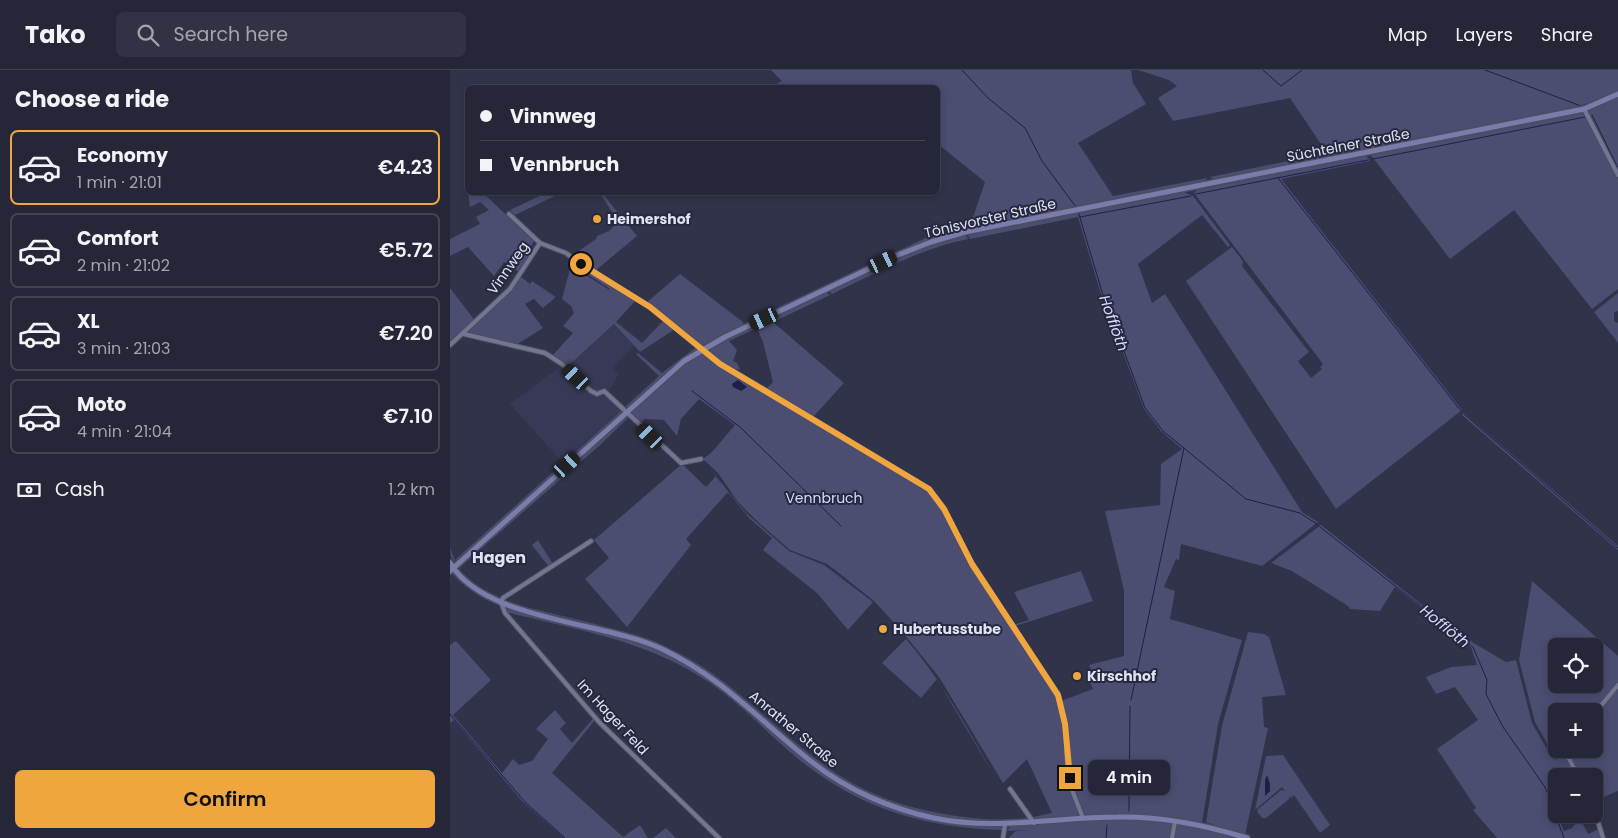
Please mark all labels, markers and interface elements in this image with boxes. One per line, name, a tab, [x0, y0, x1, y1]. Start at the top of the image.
search box	[116, 12, 466, 57]
text: Tako	[25, 18, 86, 51]
icon: search	[134, 21, 162, 49]
text: Search here	[174, 21, 288, 48]
text: Map	[1388, 22, 1428, 47]
text: Layers	[1456, 22, 1513, 47]
text: Share	[1541, 22, 1593, 47]
text: Choose a ride	[15, 84, 169, 115]
text: Vinnweg	[510, 103, 596, 130]
street label: Süchtelner Straße	[1285, 123, 1411, 167]
text: Economy	[77, 142, 168, 169]
icon: car	[17, 145, 62, 190]
text: Vennbruch	[510, 151, 619, 178]
text: €4.23	[378, 154, 433, 181]
text: 1 min · 21:01	[77, 171, 162, 194]
street label: Tönisvorster Straße	[922, 193, 1058, 243]
place label: Heimershof	[607, 209, 691, 229]
marker: Heimershof	[591, 213, 603, 225]
text: Comfort	[77, 225, 159, 252]
icon: car	[17, 228, 62, 273]
text: €5.72	[379, 237, 433, 264]
street label: Vinnweg	[482, 238, 534, 298]
car	[866, 249, 899, 275]
route start	[570, 253, 592, 275]
text: 2 min · 21:02	[77, 254, 170, 277]
water label: Hofflöth	[1094, 292, 1134, 354]
car	[747, 306, 780, 332]
text: XL	[77, 308, 100, 335]
icon: car	[17, 311, 62, 356]
text: €7.20	[379, 320, 433, 347]
text: 3 min · 21:03	[77, 337, 171, 360]
car	[559, 361, 592, 393]
text: Moto	[77, 391, 126, 418]
icon: car	[17, 394, 62, 439]
text: €7.10	[383, 403, 433, 430]
text: 4 min · 21:04	[77, 420, 172, 443]
car	[634, 420, 666, 452]
car	[550, 449, 583, 481]
icon: cash	[15, 476, 43, 504]
text: Cash	[55, 476, 105, 503]
text: 1.2 km	[388, 478, 435, 501]
park label: Vennbruch	[785, 488, 863, 508]
district label: Hagen	[472, 546, 526, 569]
water label: Hofflöth	[1416, 600, 1474, 652]
place label: Hubertusstube	[893, 619, 1001, 639]
marker: Hubertusstube	[877, 623, 889, 635]
map controls	[1548, 638, 1603, 823]
button: locate	[1548, 638, 1603, 693]
place label: Kirschhof	[1087, 666, 1156, 686]
marker: Kirschhof	[1071, 670, 1083, 682]
street label: Im Hager Feld	[573, 675, 653, 759]
street label: Anrather Straße	[745, 686, 843, 773]
button: +	[1548, 703, 1603, 758]
callout: 4 min	[1088, 760, 1170, 796]
text: 4 min	[1106, 766, 1152, 789]
route end	[1059, 767, 1081, 789]
button: −	[1548, 768, 1603, 823]
button: Confirm	[15, 770, 435, 828]

